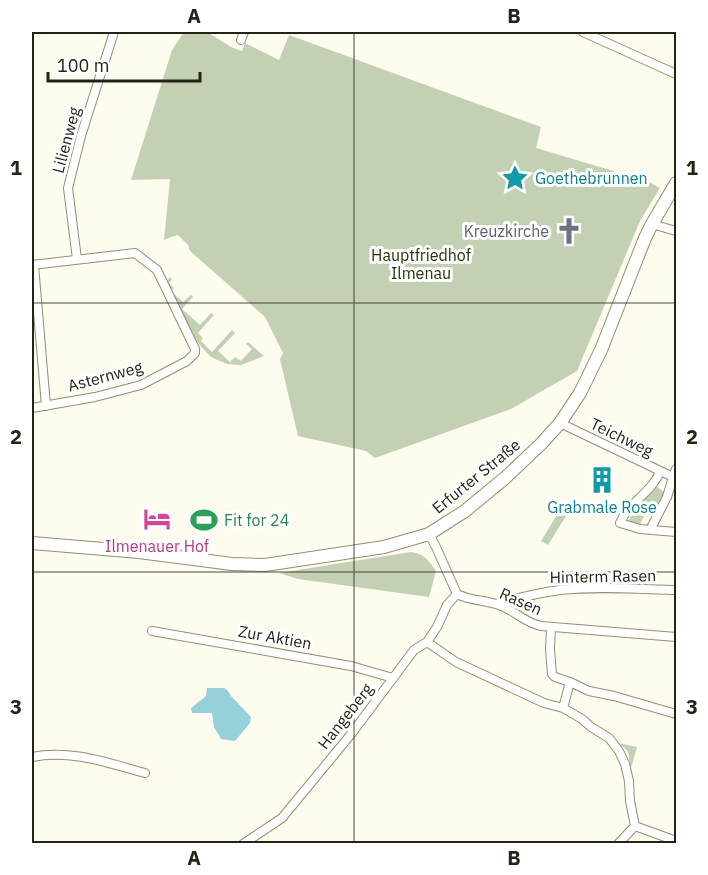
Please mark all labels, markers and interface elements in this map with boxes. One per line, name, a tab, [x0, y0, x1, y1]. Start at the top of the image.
text: A	[187, 2, 201, 29]
text: B	[507, 2, 521, 29]
scale bar	[48, 45, 200, 83]
text: 100 m	[57, 54, 109, 77]
street label: Lilienweg	[48, 104, 85, 175]
text: 1	[10, 154, 22, 181]
text: 1	[686, 154, 698, 181]
place icon: Goethebrunnen	[500, 163, 530, 193]
place label: Goethebrunnen	[535, 168, 648, 188]
church icon: Kreuzkirche	[554, 216, 584, 246]
place label: Kreuzkirche	[464, 221, 549, 241]
park label: Hauptfriedhof Ilmenau	[371, 245, 471, 283]
street label: Asternweg	[65, 356, 145, 396]
street label: Teichweg	[587, 413, 657, 461]
text: 2	[10, 423, 22, 450]
text: 2	[686, 423, 698, 450]
street label: Erfurter Straße	[428, 434, 524, 518]
building icon: Grabmale Rose	[587, 465, 617, 495]
place label: Grabmale Rose	[547, 497, 657, 517]
hotel icon: Ilmenauer Hof	[142, 504, 172, 534]
sports icon: Fit for 24	[189, 505, 219, 535]
place label: Fit for 24	[224, 510, 289, 530]
place label: Ilmenauer Hof	[105, 536, 209, 556]
street label: Hinterm Rasen	[550, 565, 656, 587]
street label: Rasen	[497, 583, 545, 619]
street label: Zur Aktien	[237, 621, 313, 653]
street label: Hangeberg	[313, 679, 377, 753]
text: 3	[10, 693, 22, 720]
text: 3	[686, 693, 698, 720]
text: A	[187, 844, 201, 871]
text: B	[507, 844, 521, 871]

